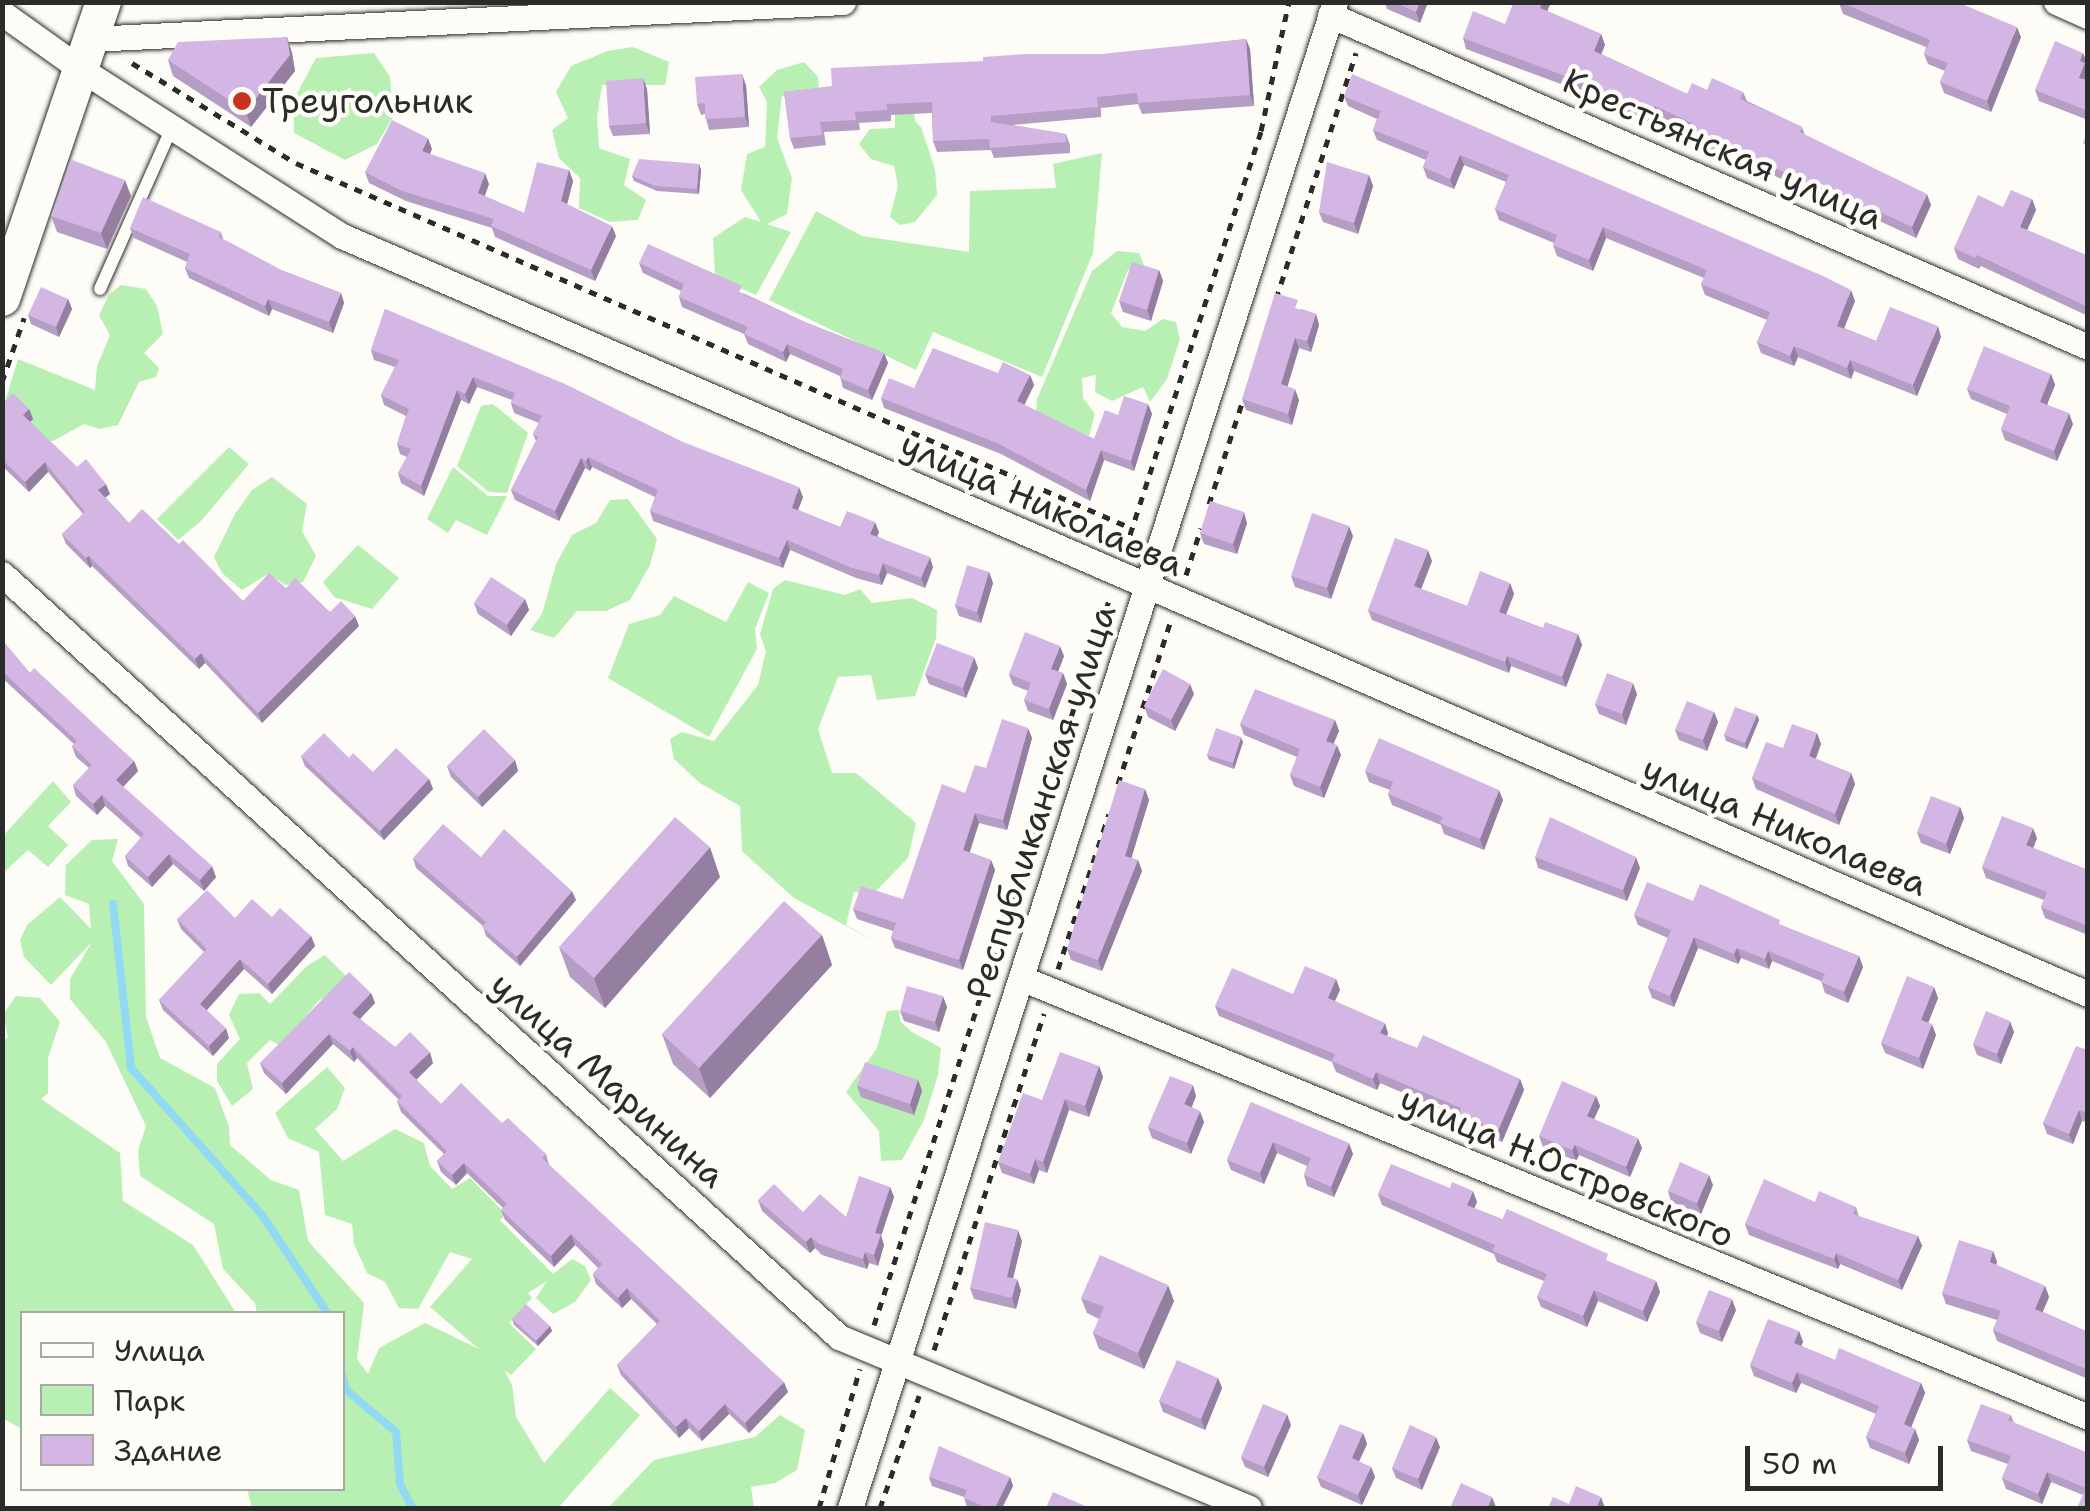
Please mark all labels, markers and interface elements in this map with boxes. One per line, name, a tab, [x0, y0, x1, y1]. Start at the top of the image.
street label: Крестьянская улица	[1556, 59, 1890, 239]
place label: Треугольник	[262, 80, 473, 122]
marker: Треугольник	[231, 90, 253, 112]
street label: улица Николаева	[894, 423, 1190, 585]
street label: Республиканская улица	[957, 599, 1125, 1005]
street label: улица Николаева	[1636, 747, 1934, 905]
street label: улица Маринина	[482, 964, 734, 1196]
street label: улица Н.Островского	[1394, 1078, 1740, 1256]
legend	[20, 1311, 345, 1491]
text: Улица	[114, 1330, 205, 1371]
text: Парк	[114, 1380, 185, 1421]
scale bar	[1750, 1426, 1948, 1488]
text: Здание	[114, 1430, 223, 1471]
text: 50 m	[1762, 1443, 1837, 1484]

